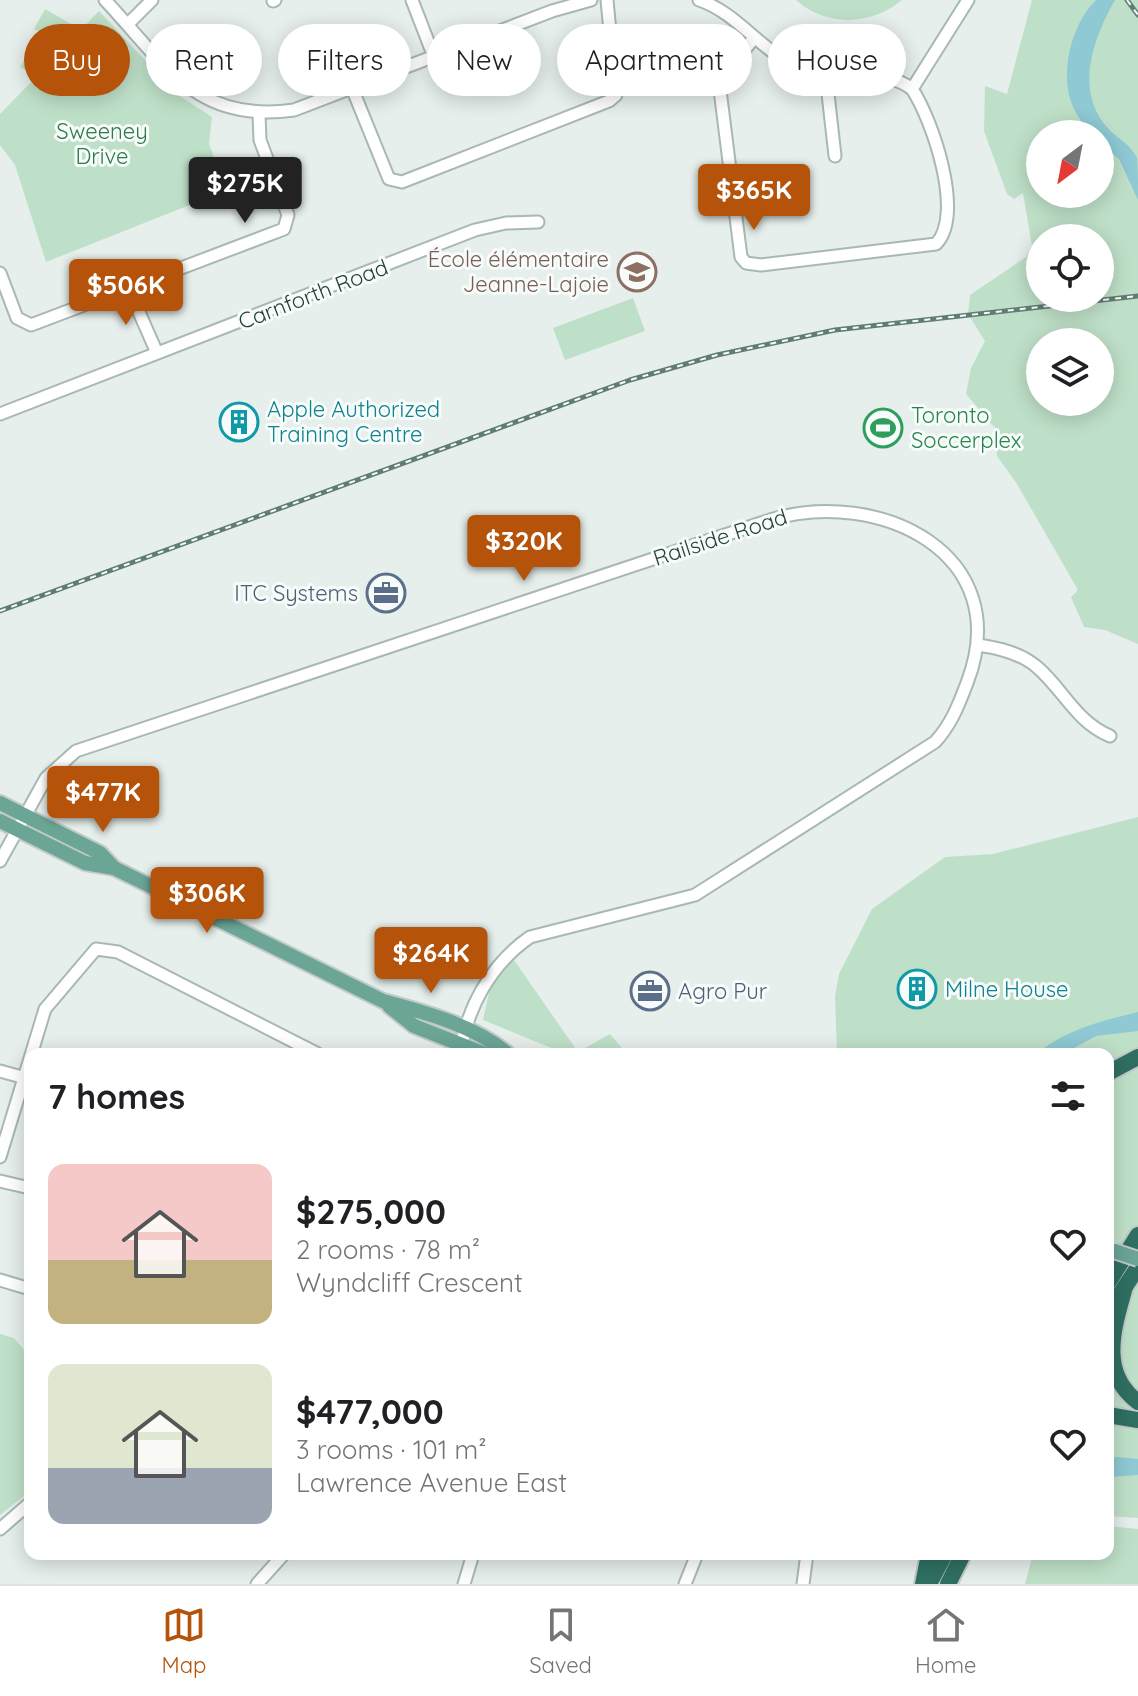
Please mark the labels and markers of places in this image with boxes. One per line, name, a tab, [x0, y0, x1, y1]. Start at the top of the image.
pin: $275K	[189, 157, 301, 225]
pin: $365K	[698, 164, 810, 232]
place label: École élémentaire Jeanne-Lajoie	[428, 245, 609, 298]
school or university icon: École élémentaire Jeanne-Lajoie	[616, 251, 658, 293]
pin: $506K	[70, 259, 182, 327]
place label: Apple Authorized Training Centre	[267, 395, 440, 448]
building icon: Apple Authorized Training Centre	[218, 401, 260, 443]
place label: Toronto Soccerplex	[911, 401, 1021, 454]
sports icon: Toronto Soccerplex	[862, 407, 904, 449]
pin: $320K	[468, 515, 580, 583]
office icon: ITC Systems	[365, 572, 407, 614]
place label: ITC Systems	[234, 579, 358, 607]
pin: $477K	[47, 766, 159, 834]
pin: $306K	[151, 867, 263, 935]
pin: $264K	[375, 927, 487, 995]
building icon: Milne House	[896, 968, 938, 1010]
office icon: Agro Pur	[629, 970, 671, 1012]
place label: Milne House	[945, 975, 1069, 1003]
place label: Agro Pur	[678, 977, 768, 1005]

